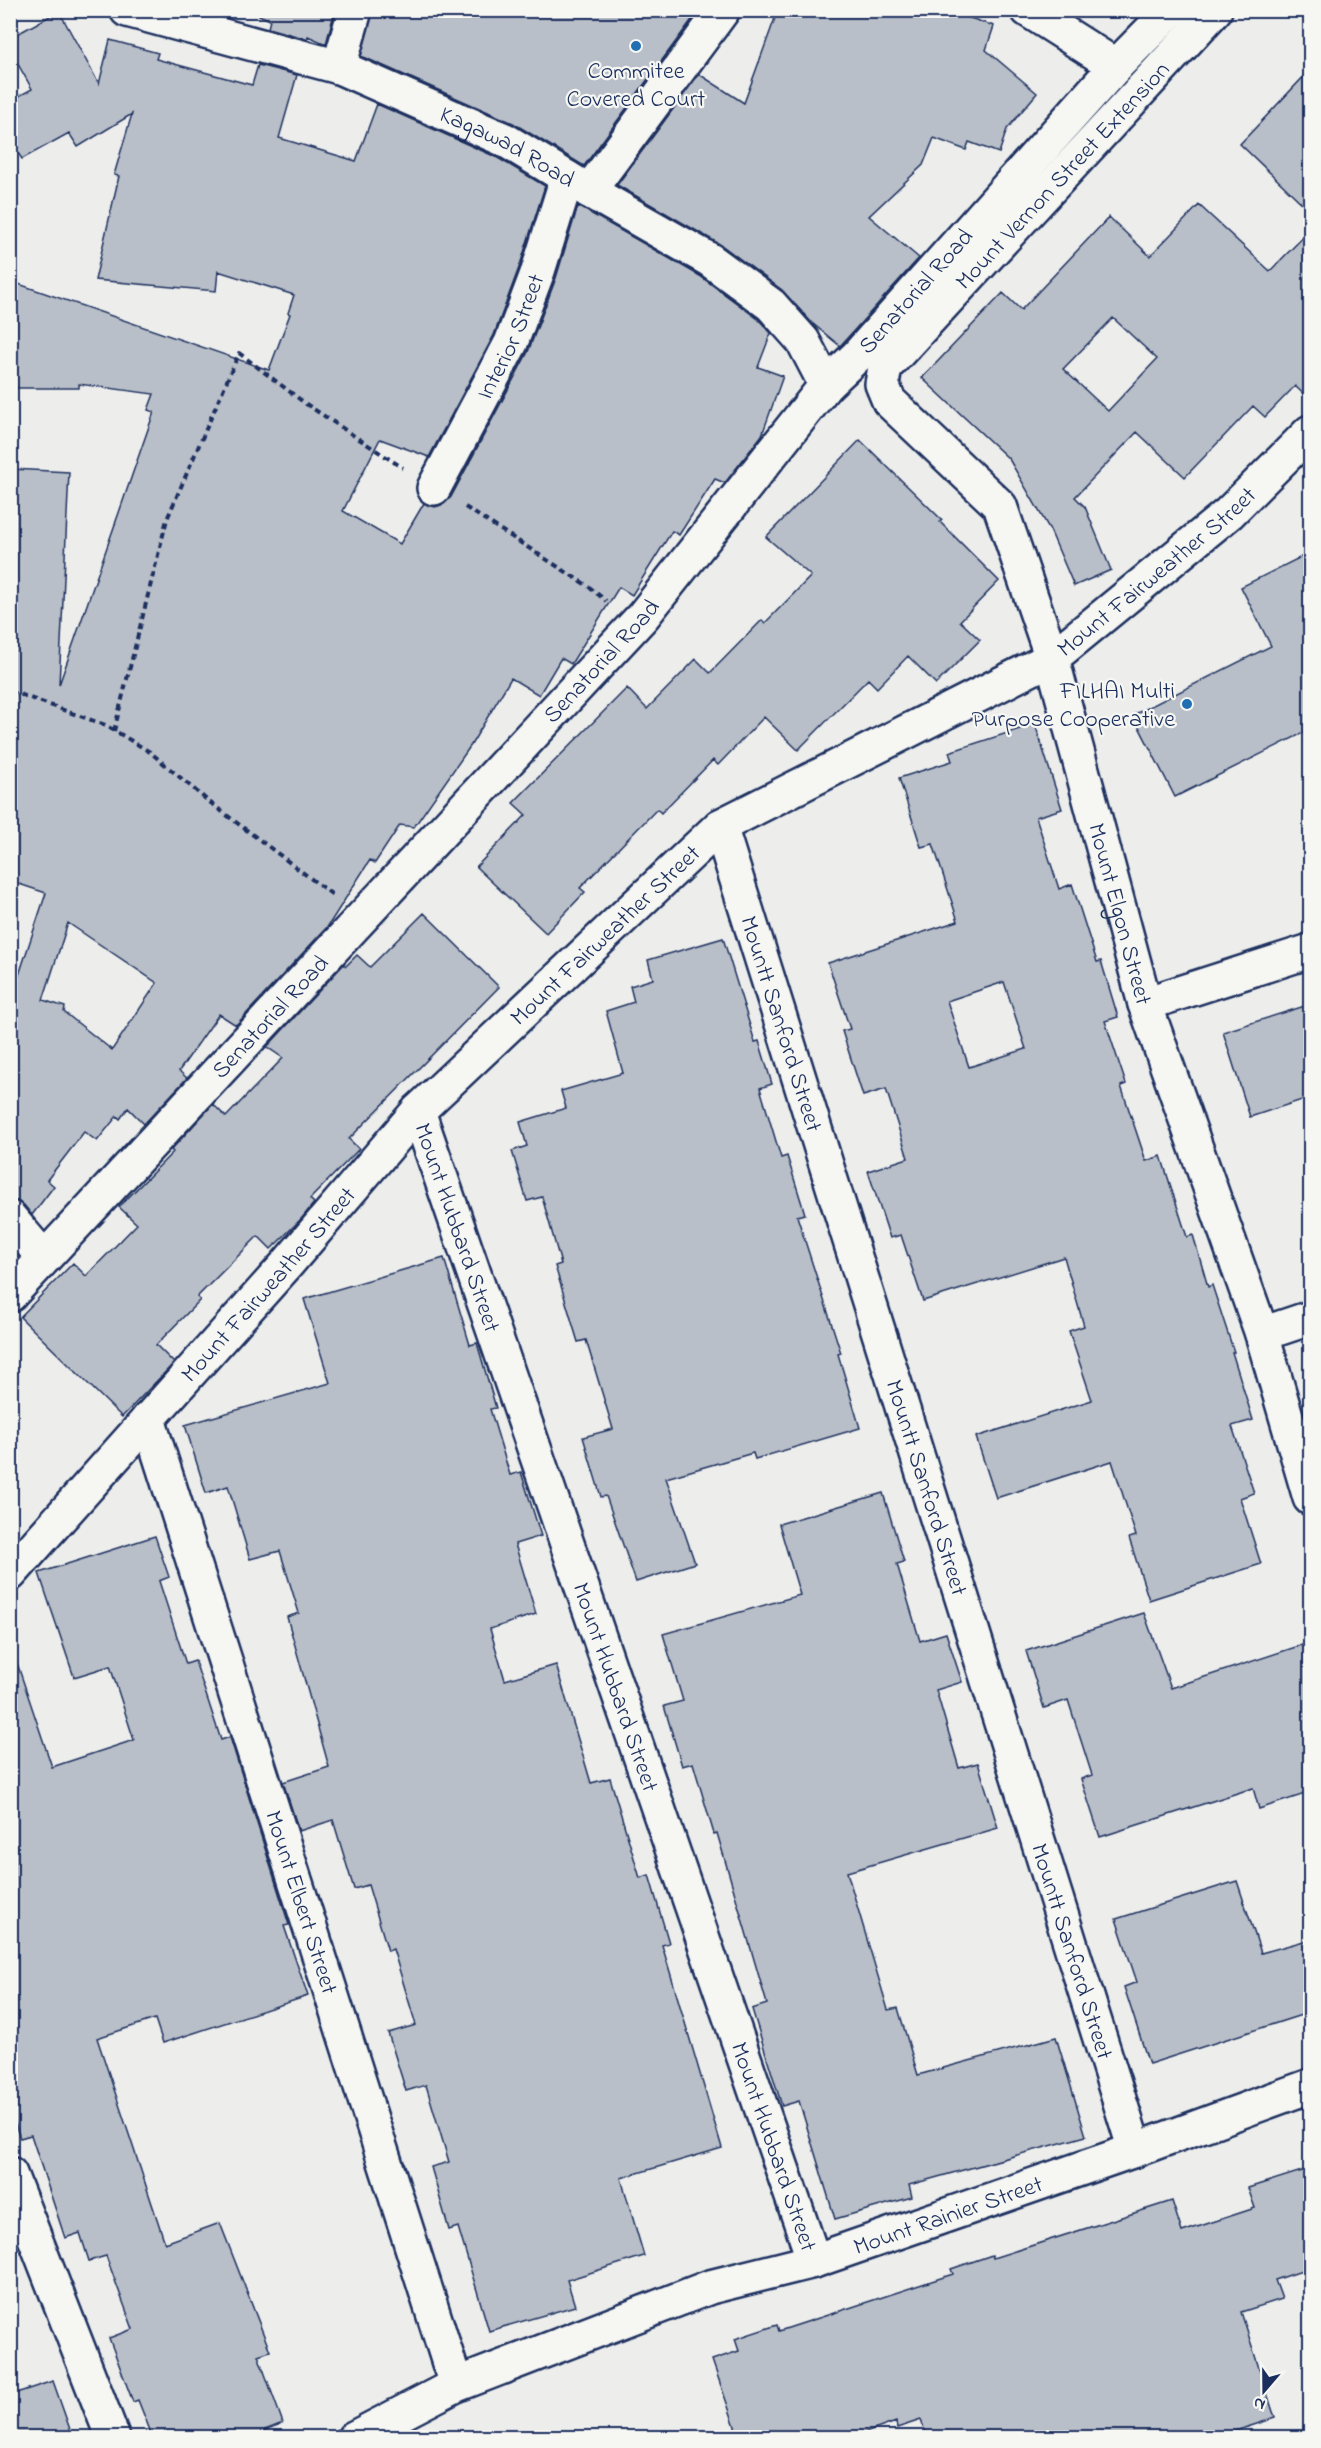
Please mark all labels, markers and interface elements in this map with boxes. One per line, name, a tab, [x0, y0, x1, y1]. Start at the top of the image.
marker: Commitee Covered Court	[629, 39, 643, 53]
place label: Commitee Covered Court	[567, 55, 705, 118]
street label: Mount Vernon Street Extension	[948, 55, 1179, 299]
street label: Kagawad Road	[434, 98, 581, 199]
street label: Senatorial Road	[851, 221, 983, 363]
street label: Interior Street	[469, 269, 555, 407]
street label: Mount Fairweather Street	[1050, 480, 1266, 667]
street label: Senatorial Road	[536, 592, 670, 732]
place label: FILHAI Multi Purpose Cooperative	[971, 675, 1175, 738]
marker: FILHAI Multi Purpose Cooperative	[1180, 697, 1194, 711]
street label: Mount Elgon Street	[1077, 820, 1159, 1009]
street label: Mount Fairweather Street	[503, 838, 710, 1035]
street label: Mountt Sanford Street	[729, 912, 830, 1137]
street label: Senatorial Road	[205, 948, 339, 1088]
street label: Mount Hubbard Street	[403, 1119, 508, 1338]
street label: Mount Fairweather Street	[174, 1180, 366, 1391]
street label: Mountt Sanford Street	[875, 1376, 975, 1600]
street label: Mount Hubbard Street	[562, 1578, 666, 1797]
street label: Mount Elbert Street	[254, 1807, 345, 1999]
street label: Mountt Sanford Street	[1020, 1839, 1121, 2064]
street label: Mount Hubbard Street	[720, 2038, 824, 2257]
street label: Mount Rainier Street	[849, 2168, 1048, 2266]
north arrow	[1234, 2361, 1294, 2421]
text: N	[1250, 2390, 1269, 2416]

